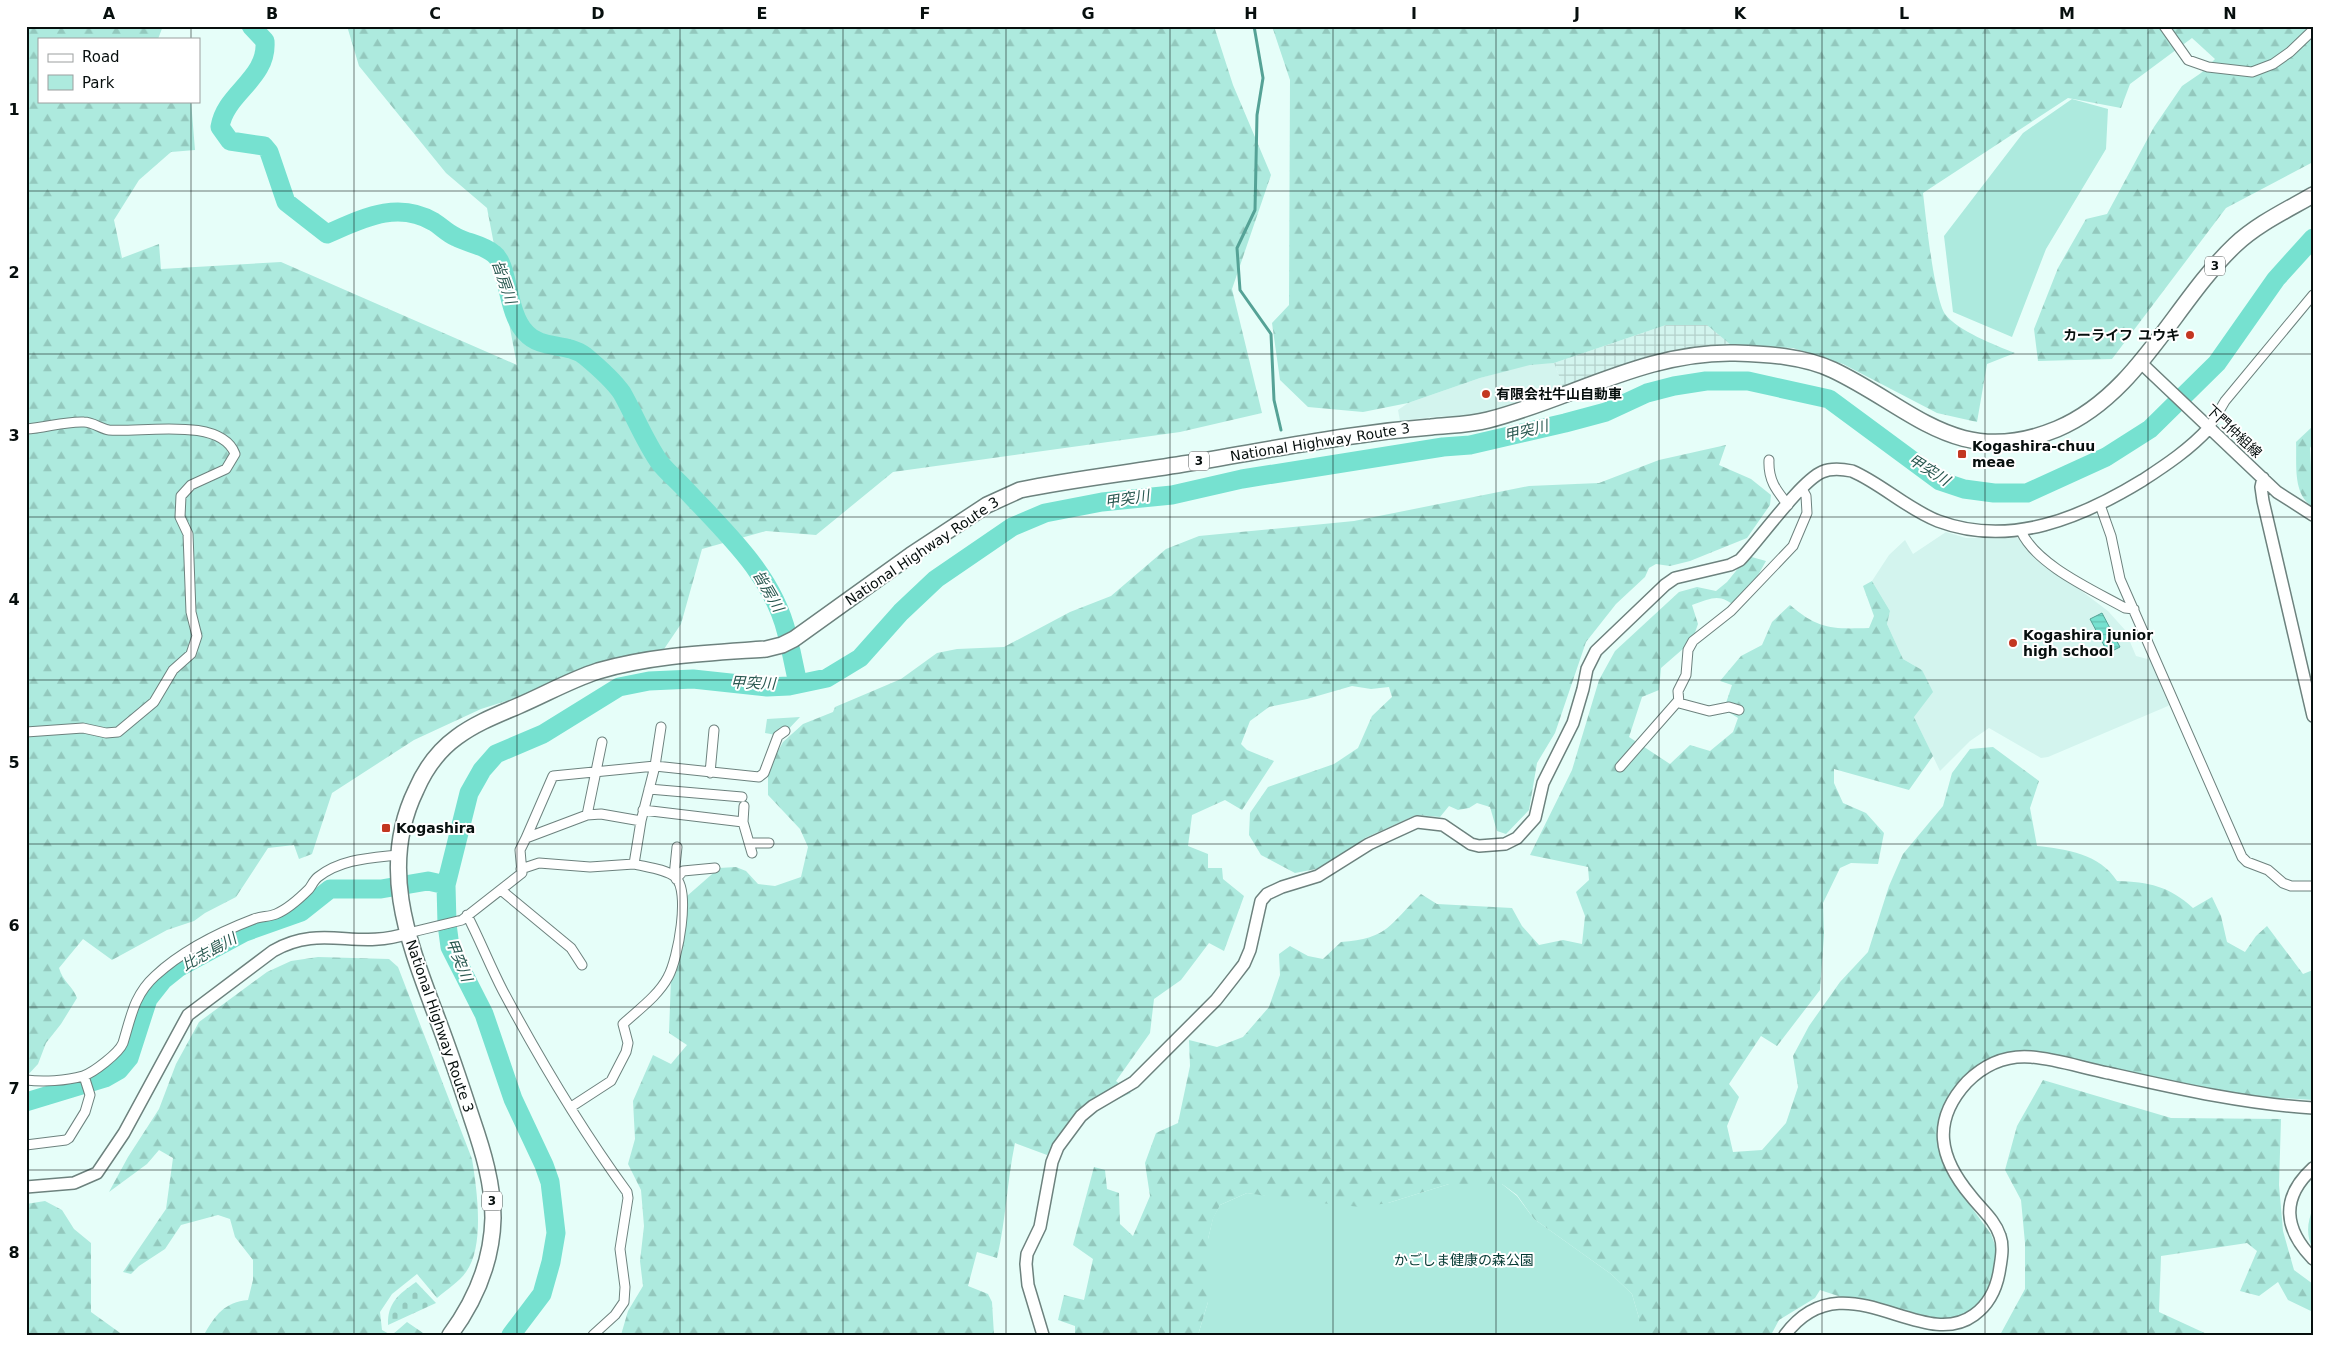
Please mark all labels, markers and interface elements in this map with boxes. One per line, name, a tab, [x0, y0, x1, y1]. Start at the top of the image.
text: A	[103, 4, 116, 23]
text: B	[266, 4, 278, 23]
text: C	[429, 4, 441, 23]
text: D	[591, 4, 605, 23]
text: E	[757, 4, 767, 23]
text: F	[920, 4, 930, 23]
text: G	[1081, 4, 1095, 23]
text: H	[1244, 4, 1258, 23]
text: I	[1411, 4, 1417, 23]
text: J	[1573, 4, 1580, 23]
text: K	[1734, 4, 1747, 23]
text: L	[1899, 4, 1909, 23]
text: M	[2059, 4, 2075, 23]
text: N	[2223, 4, 2237, 23]
legend	[38, 38, 200, 102]
text: Road	[82, 48, 120, 66]
text: Park	[82, 74, 115, 92]
text: 1	[8, 100, 20, 119]
road number: 3	[2205, 256, 2225, 276]
water label: 皆房川	[488, 258, 520, 308]
text: 2	[8, 263, 20, 282]
place label: カーライフ ユウキ	[2063, 327, 2180, 343]
marker: カーライフ ユウキ	[2184, 329, 2196, 341]
place label: 有限会社牛山自動車	[1496, 386, 1622, 402]
marker: 有限会社牛山自動車	[1480, 388, 1492, 400]
street label: 下門仲組線	[2203, 401, 2265, 461]
water label: 甲突川	[1502, 416, 1552, 445]
street label: National Highway Route 3	[1229, 420, 1411, 464]
text: 3	[8, 426, 20, 445]
place label: Kogashira-chuu meae	[1972, 438, 2095, 470]
marker: Kogashira-chuu meae	[1956, 448, 1968, 460]
water label: 甲突川	[1905, 450, 1955, 491]
road number: 3	[1189, 452, 1209, 471]
water label: 甲突川	[1103, 486, 1153, 511]
street label: National Highway Route 3	[842, 494, 1002, 608]
water label: 皆房川	[749, 567, 788, 617]
text: 4	[8, 590, 20, 609]
place label: Kogashira junior high school	[2023, 627, 2153, 659]
marker: Kogashira junior high school	[2007, 637, 2019, 649]
water label: 甲突川	[730, 673, 778, 693]
text: 5	[8, 753, 20, 772]
place label: Kogashira	[396, 820, 475, 836]
marker: Kogashira	[380, 822, 392, 834]
text: 6	[8, 916, 20, 935]
water label: 比志島川	[178, 929, 241, 974]
water label: 甲突川	[442, 936, 477, 986]
street label: National Highway Route 3	[403, 937, 477, 1115]
text: 7	[8, 1079, 20, 1098]
road number: 3	[482, 1192, 502, 1210]
text: 8	[8, 1243, 20, 1262]
park label: かごしま健康の森公園	[1394, 1252, 1534, 1268]

